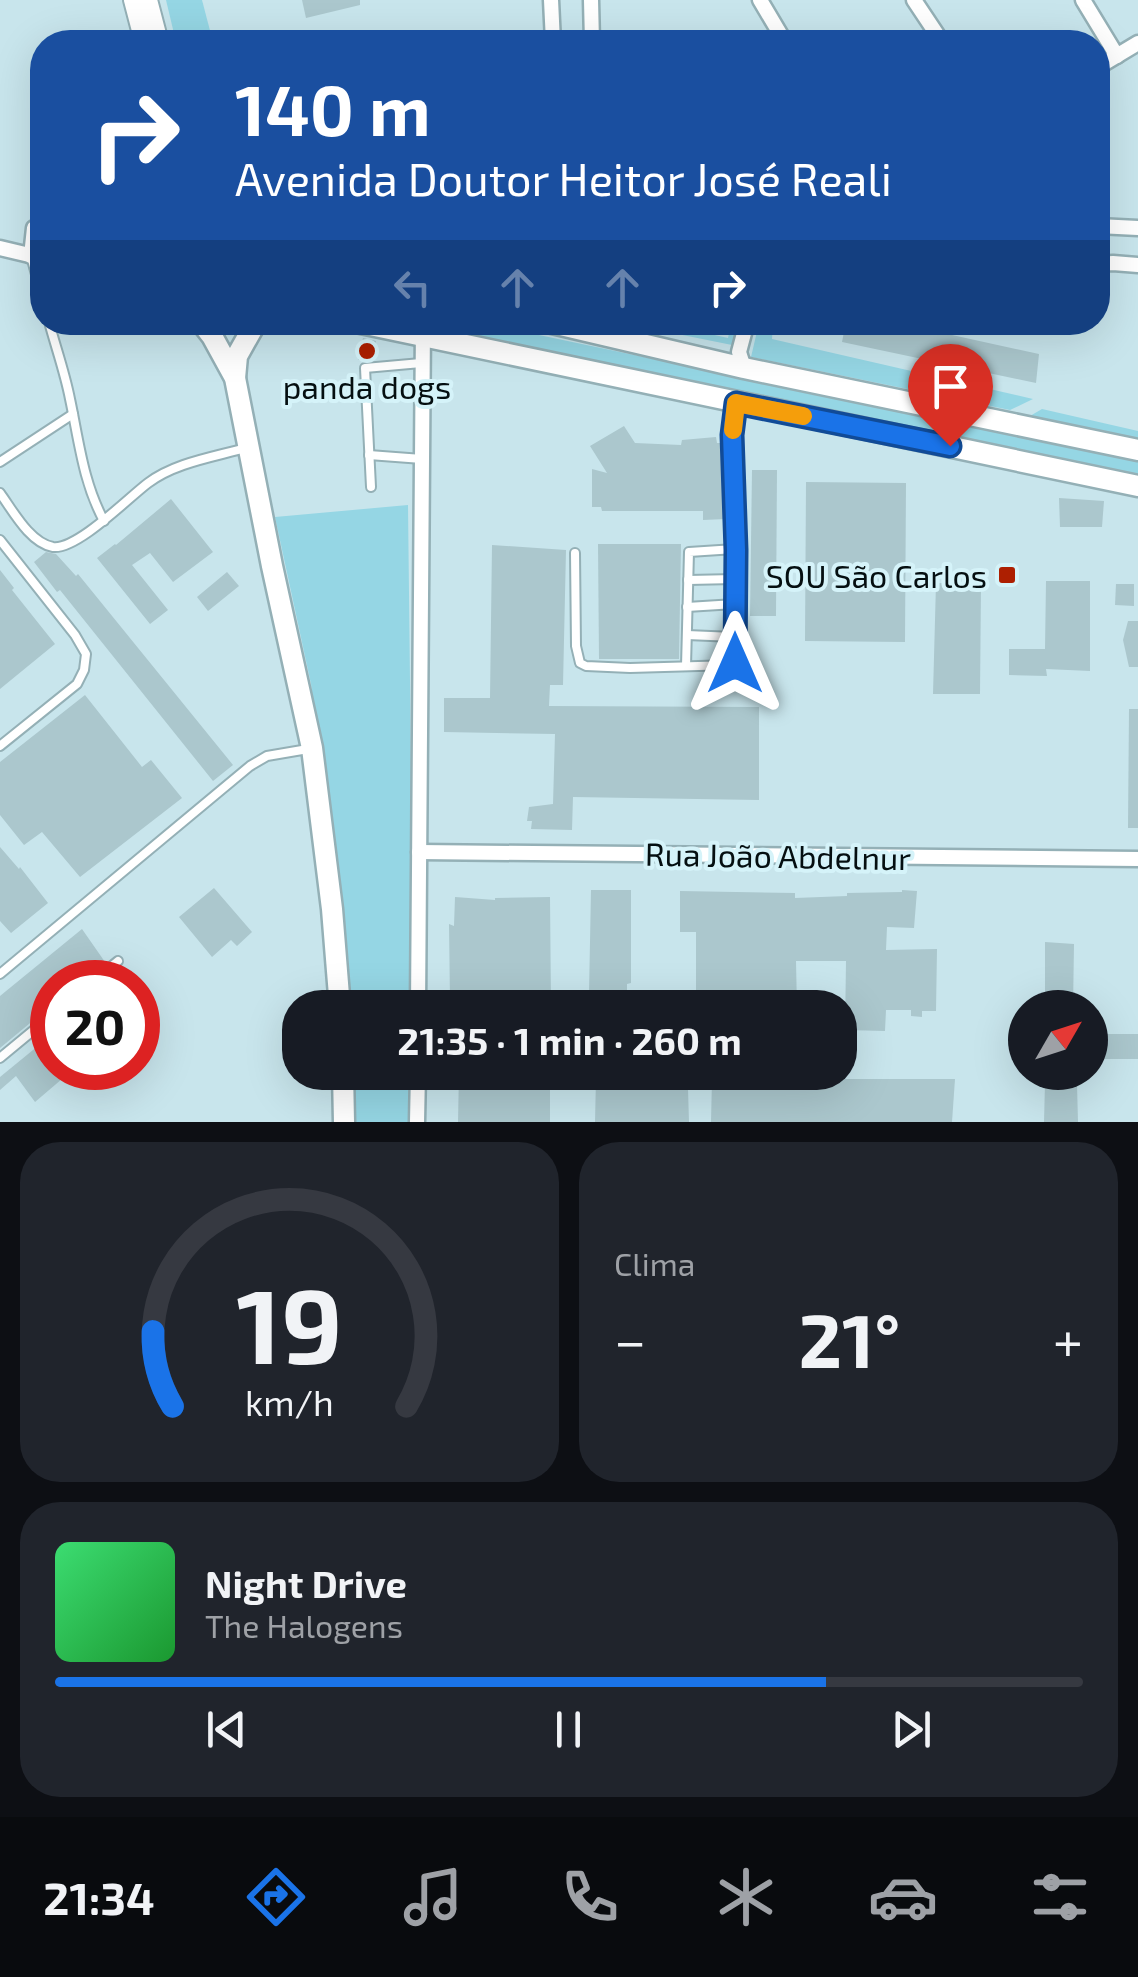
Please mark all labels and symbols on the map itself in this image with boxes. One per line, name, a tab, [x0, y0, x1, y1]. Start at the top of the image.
marker: panda dogs	[356, 340, 378, 362]
pin	[908, 344, 993, 447]
place label: panda dogs	[283, 367, 451, 405]
place label: SOU São Carlos	[766, 556, 987, 594]
marker: SOU São Carlos	[996, 564, 1018, 586]
position arrow	[683, 611, 787, 715]
street label: Rua João Abdelnur	[645, 834, 912, 876]
speed limit sign: 20	[30, 960, 160, 1090]
north arrow	[1008, 990, 1108, 1090]

